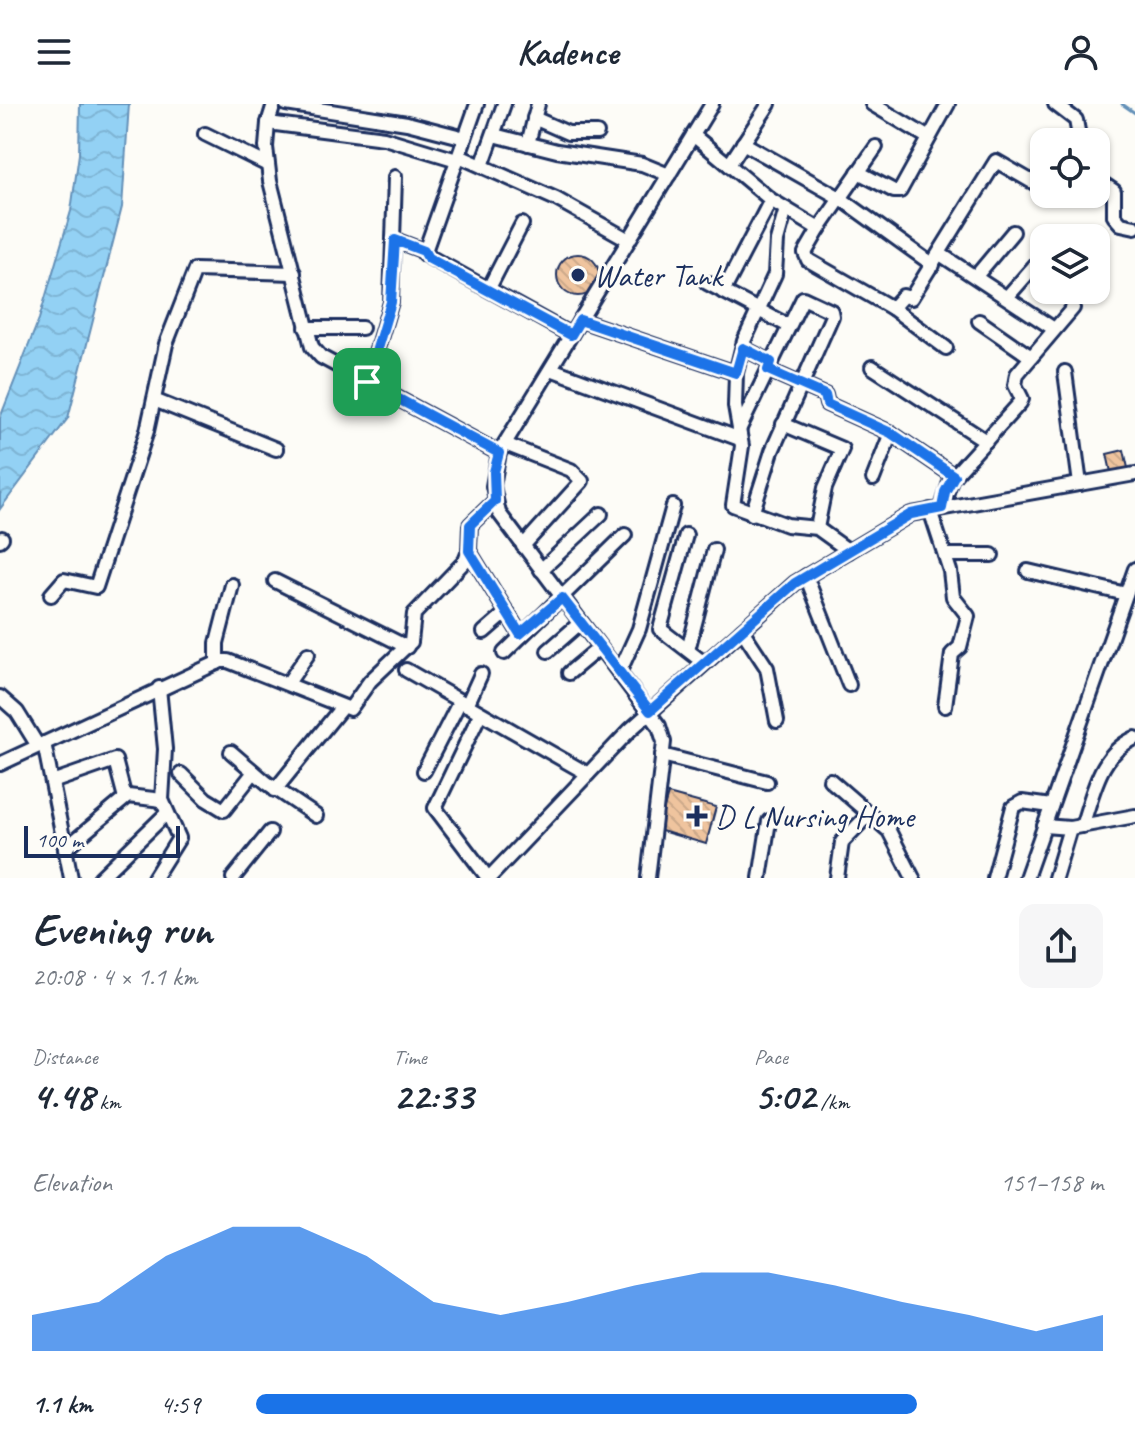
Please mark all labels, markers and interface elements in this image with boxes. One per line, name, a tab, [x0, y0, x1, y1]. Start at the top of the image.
text: Kadence	[517, 29, 618, 75]
icon: menu	[32, 30, 76, 74]
icon: person	[1059, 30, 1103, 74]
map controls	[1030, 128, 1110, 304]
button: locate	[1030, 128, 1110, 208]
button: layers	[1030, 224, 1110, 304]
place label: Water Tank	[594, 255, 724, 296]
marker: Water Tank	[569, 266, 587, 284]
pin	[333, 348, 401, 416]
icon: arrive	[345, 360, 389, 404]
place label: D L Nursing Home	[715, 796, 916, 837]
marker: D L Nursing Home	[686, 805, 708, 827]
scale bar	[24, 822, 180, 858]
text: 100 m	[36, 826, 83, 854]
text: Evening run	[32, 902, 212, 957]
button: share	[1019, 904, 1103, 988]
text: 20:08 · 4 × 1.1 km	[32, 960, 198, 993]
text: Distance	[32, 1043, 98, 1071]
text: Time	[393, 1043, 427, 1071]
text: Pace	[754, 1043, 788, 1071]
text: 4.48	[32, 1071, 94, 1121]
text: 22:33	[393, 1071, 473, 1121]
text: 5:02	[754, 1071, 815, 1121]
text: km	[94, 1088, 121, 1116]
text: /km	[815, 1088, 849, 1116]
text: Elevation	[32, 1166, 112, 1199]
text: 151–158 m	[1000, 1166, 1103, 1199]
text: 1.1 km	[32, 1388, 92, 1421]
text: 4:59	[160, 1388, 200, 1421]

